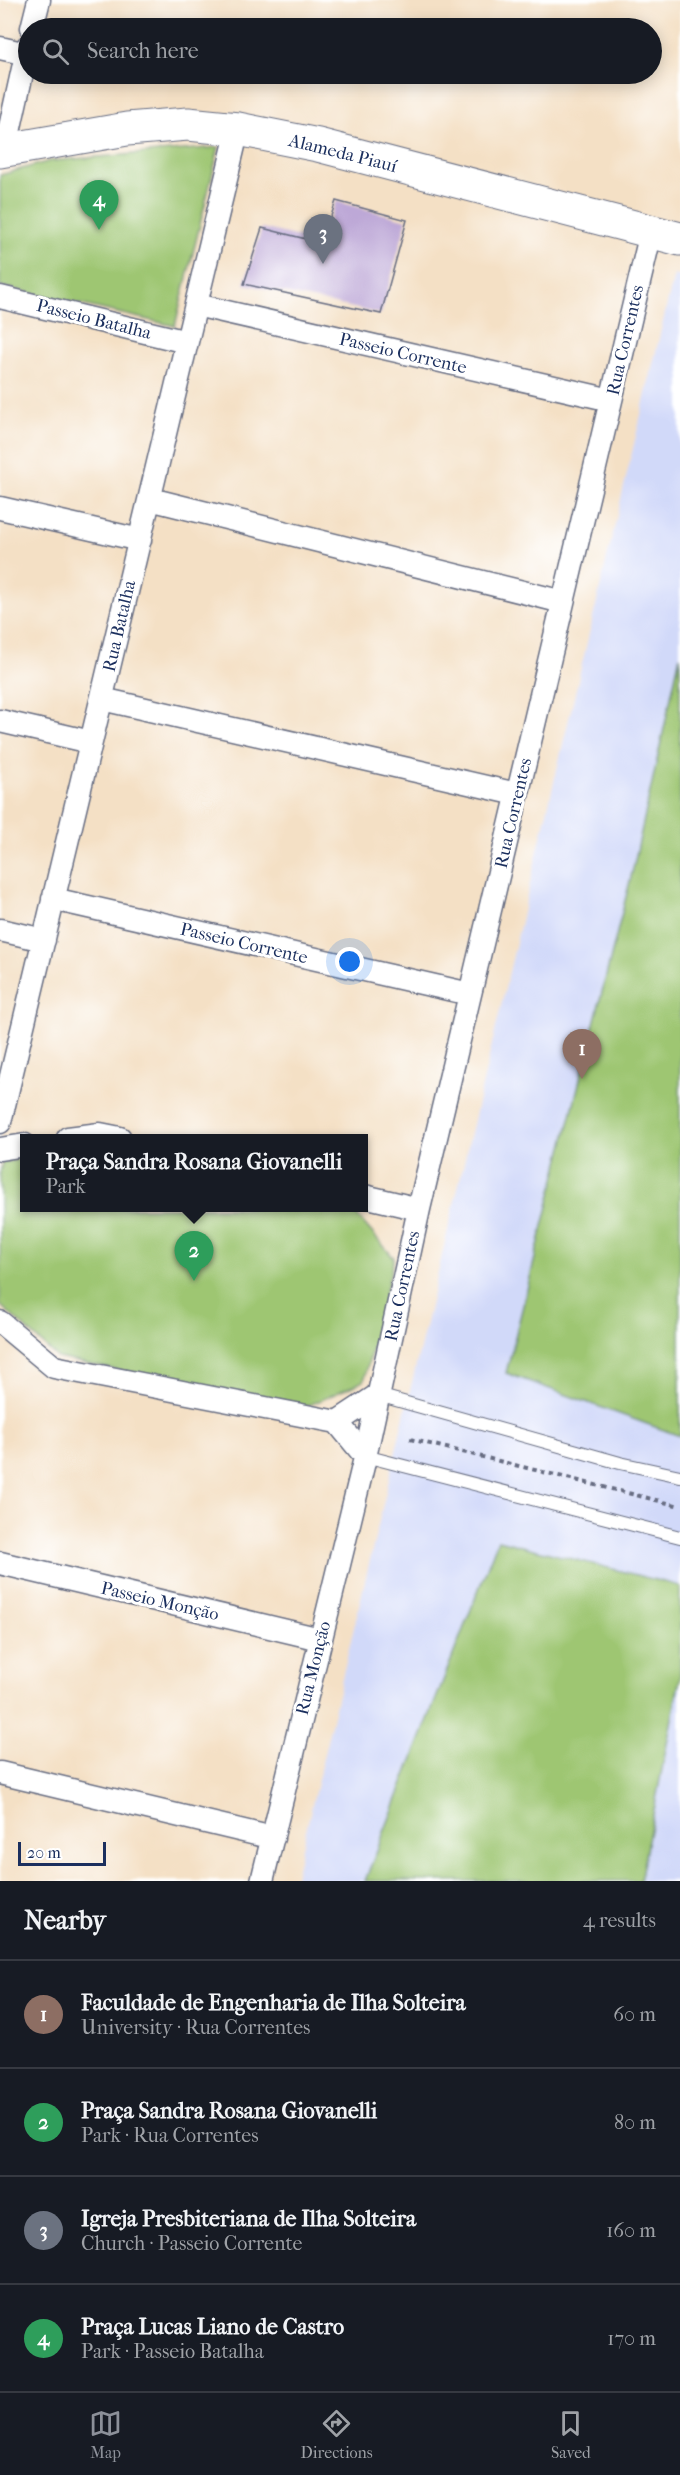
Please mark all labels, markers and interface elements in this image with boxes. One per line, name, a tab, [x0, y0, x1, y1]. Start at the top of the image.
search box	[18, 18, 662, 84]
icon: search	[39, 35, 72, 68]
text: Search here	[87, 38, 199, 64]
street label: Alameda Piauí	[286, 130, 400, 177]
pin: 4	[80, 180, 118, 230]
pin: 3	[304, 214, 342, 264]
street label: Rua Correntes	[603, 283, 648, 397]
street label: Passeio Batalha	[34, 295, 154, 344]
street label: Passeio Corrente	[337, 329, 469, 378]
street label: Rua Batalha	[99, 578, 140, 674]
street label: Rua Correntes	[491, 756, 536, 870]
street label: Passeio Corrente	[178, 919, 310, 968]
your location	[335, 947, 364, 976]
pin: 1	[562, 1030, 602, 1079]
popup	[20, 1134, 368, 1212]
text: Praça Sandra Rosana Giovanelli	[46, 1149, 342, 1175]
text: Park	[46, 1175, 86, 1198]
street label: Rua Correntes	[381, 1228, 425, 1343]
pin: 2	[174, 1232, 214, 1281]
street label: Passeio Monção	[99, 1578, 221, 1625]
street label: Rua Monção	[292, 1619, 335, 1717]
scale bar	[18, 1839, 106, 1866]
text: 20 m	[27, 1843, 61, 1862]
text: Nearby	[24, 1905, 106, 1936]
text: 4 results	[583, 1909, 656, 1932]
text: Faculdade de Engenharia de Ilha Solteira	[81, 1990, 466, 2016]
text: 1	[40, 2003, 47, 2026]
text: 60 m	[613, 2003, 656, 2026]
text: University · Rua Correntes	[81, 2016, 311, 2039]
text: Praça Sandra Rosana Giovanelli	[81, 2098, 377, 2124]
text: 2	[38, 2111, 49, 2134]
text: 80 m	[614, 2111, 656, 2134]
text: Park · Rua Correntes	[81, 2124, 259, 2147]
text: Igreja Presbiteriana de Ilha Solteira	[81, 2206, 416, 2232]
text: 3	[39, 2219, 48, 2242]
text: 160 m	[606, 2219, 656, 2242]
text: Church · Passeio Corrente	[81, 2232, 302, 2255]
text: Praça Lucas Liano de Castro	[81, 2314, 344, 2340]
text: 4	[38, 2327, 49, 2350]
text: 170 m	[607, 2327, 656, 2350]
text: Park · Passeio Batalha	[81, 2340, 264, 2363]
tab: Map	[89, 2407, 122, 2462]
tab: Directions	[301, 2407, 373, 2462]
tab: Saved	[551, 2407, 591, 2462]

